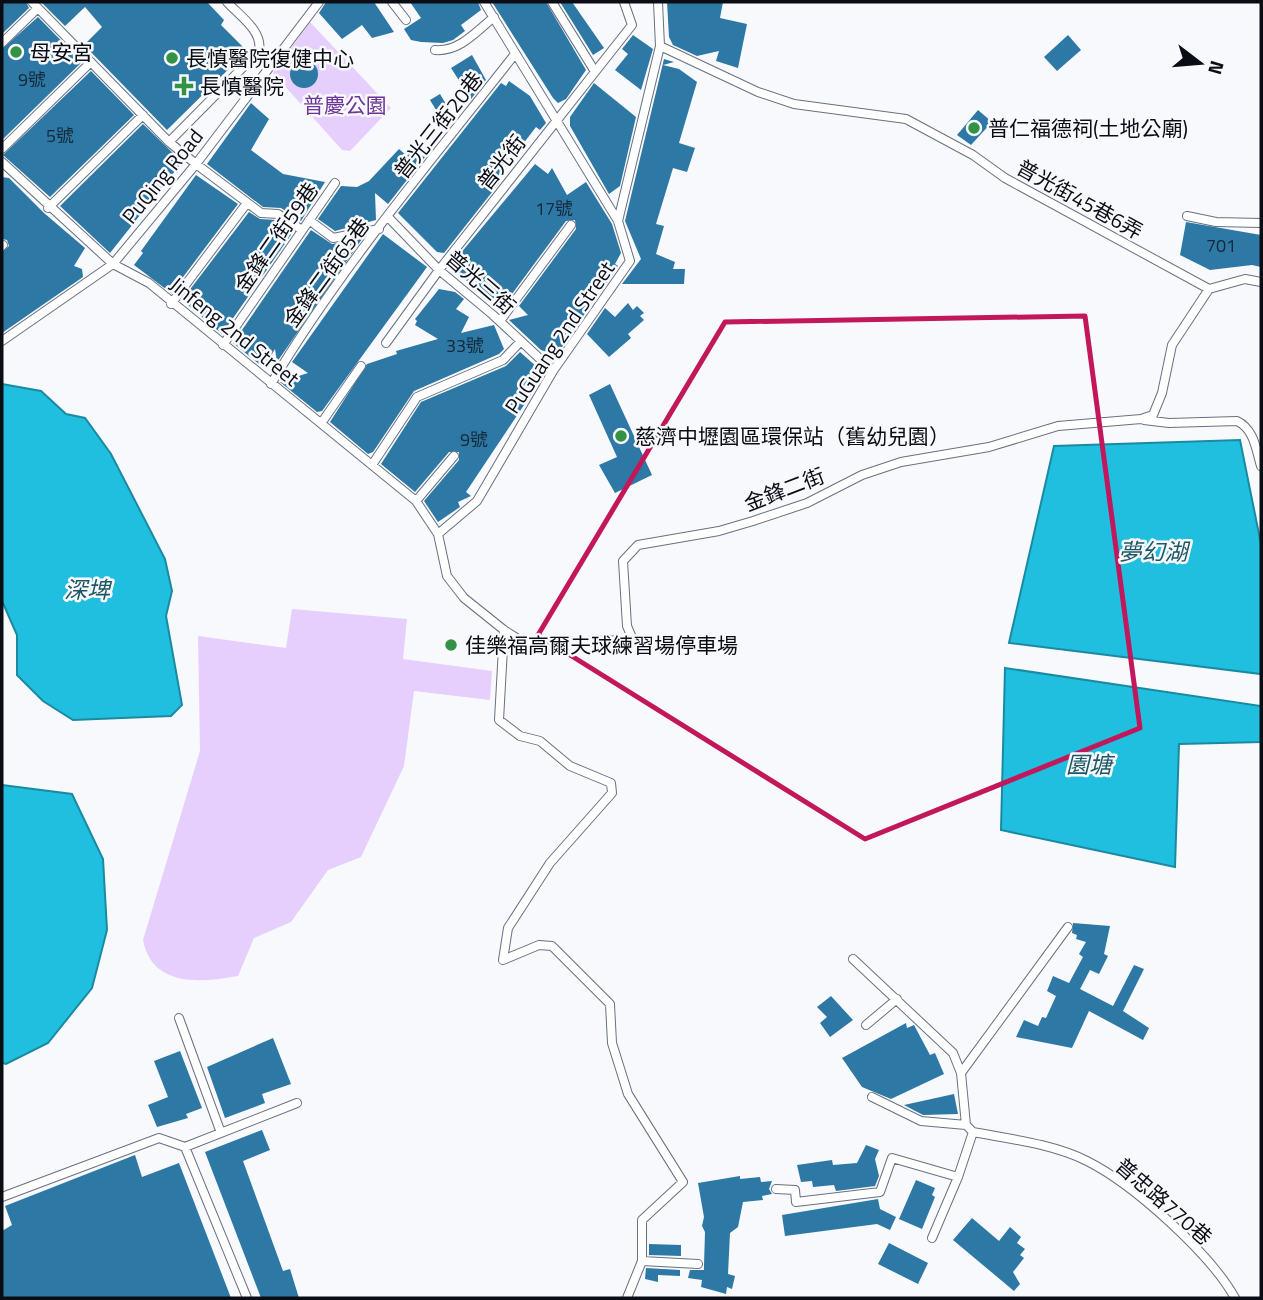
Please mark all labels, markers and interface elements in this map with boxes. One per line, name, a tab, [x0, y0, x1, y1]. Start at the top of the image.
north arrow	[1165, 28, 1235, 98]
place label: 母安宮	[30, 36, 93, 68]
place label: 長慎醫院復健中心	[186, 42, 354, 74]
marker: 母安宮	[8, 44, 24, 60]
marker: 長慎醫院復健中心	[164, 50, 180, 66]
text: N	[1201, 57, 1233, 78]
street label: 普光三街20巷	[386, 65, 490, 185]
house number: 9號	[18, 66, 46, 93]
place label: 長慎醫院	[200, 70, 284, 102]
marker: 長慎醫院	[174, 76, 194, 96]
park label: 普慶公園	[303, 89, 387, 121]
place label: 普仁福德祠(土地公廟)	[988, 112, 1188, 144]
marker: 普仁福德祠(土地公廟)	[966, 120, 982, 136]
house number: 5號	[46, 122, 74, 149]
street label: PuQing Road	[114, 122, 210, 230]
street label: 普光街	[469, 127, 533, 197]
street label: 普光街45巷6弄	[1011, 151, 1149, 247]
street label: 金鋒二街59巷	[226, 175, 326, 299]
house number: 17號	[535, 195, 573, 222]
street label: 金鋒二街65巷	[275, 211, 377, 333]
house number: 701	[1206, 232, 1236, 259]
street label: 普光三街	[439, 242, 523, 322]
street label: PuGuang 2nd Street	[496, 254, 622, 420]
street label: Jinfeng 2nd Street	[163, 269, 307, 394]
house number: 33號	[446, 332, 484, 359]
place label: 慈濟中壢園區環保站（舊幼兒園）	[635, 420, 950, 452]
house number: 9號	[460, 426, 488, 453]
marker: 慈濟中壢園區環保站（舊幼兒園）	[613, 428, 629, 444]
street label: 金鋒二街	[739, 459, 829, 519]
water label: 夢幻湖	[1119, 534, 1191, 569]
water label: 深埤	[64, 572, 113, 607]
place label: 佳樂福高爾夫球練習場停車場	[465, 629, 738, 661]
marker: 佳樂福高爾夫球練習場停車場	[443, 637, 459, 653]
water label: 園塘	[1066, 747, 1116, 782]
street label: 普忠路770巷	[1108, 1150, 1220, 1252]

